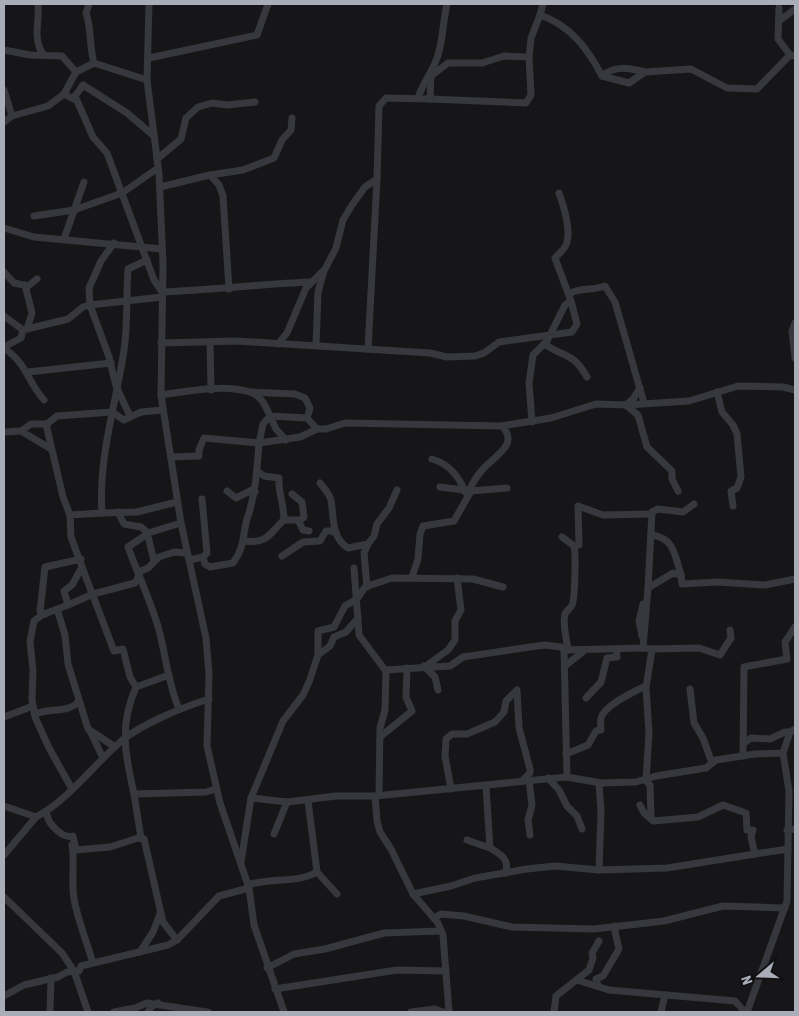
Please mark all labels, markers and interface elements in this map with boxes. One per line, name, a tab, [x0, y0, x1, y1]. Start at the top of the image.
north arrow	[734, 951, 784, 1001]
text: N	[738, 974, 756, 987]

